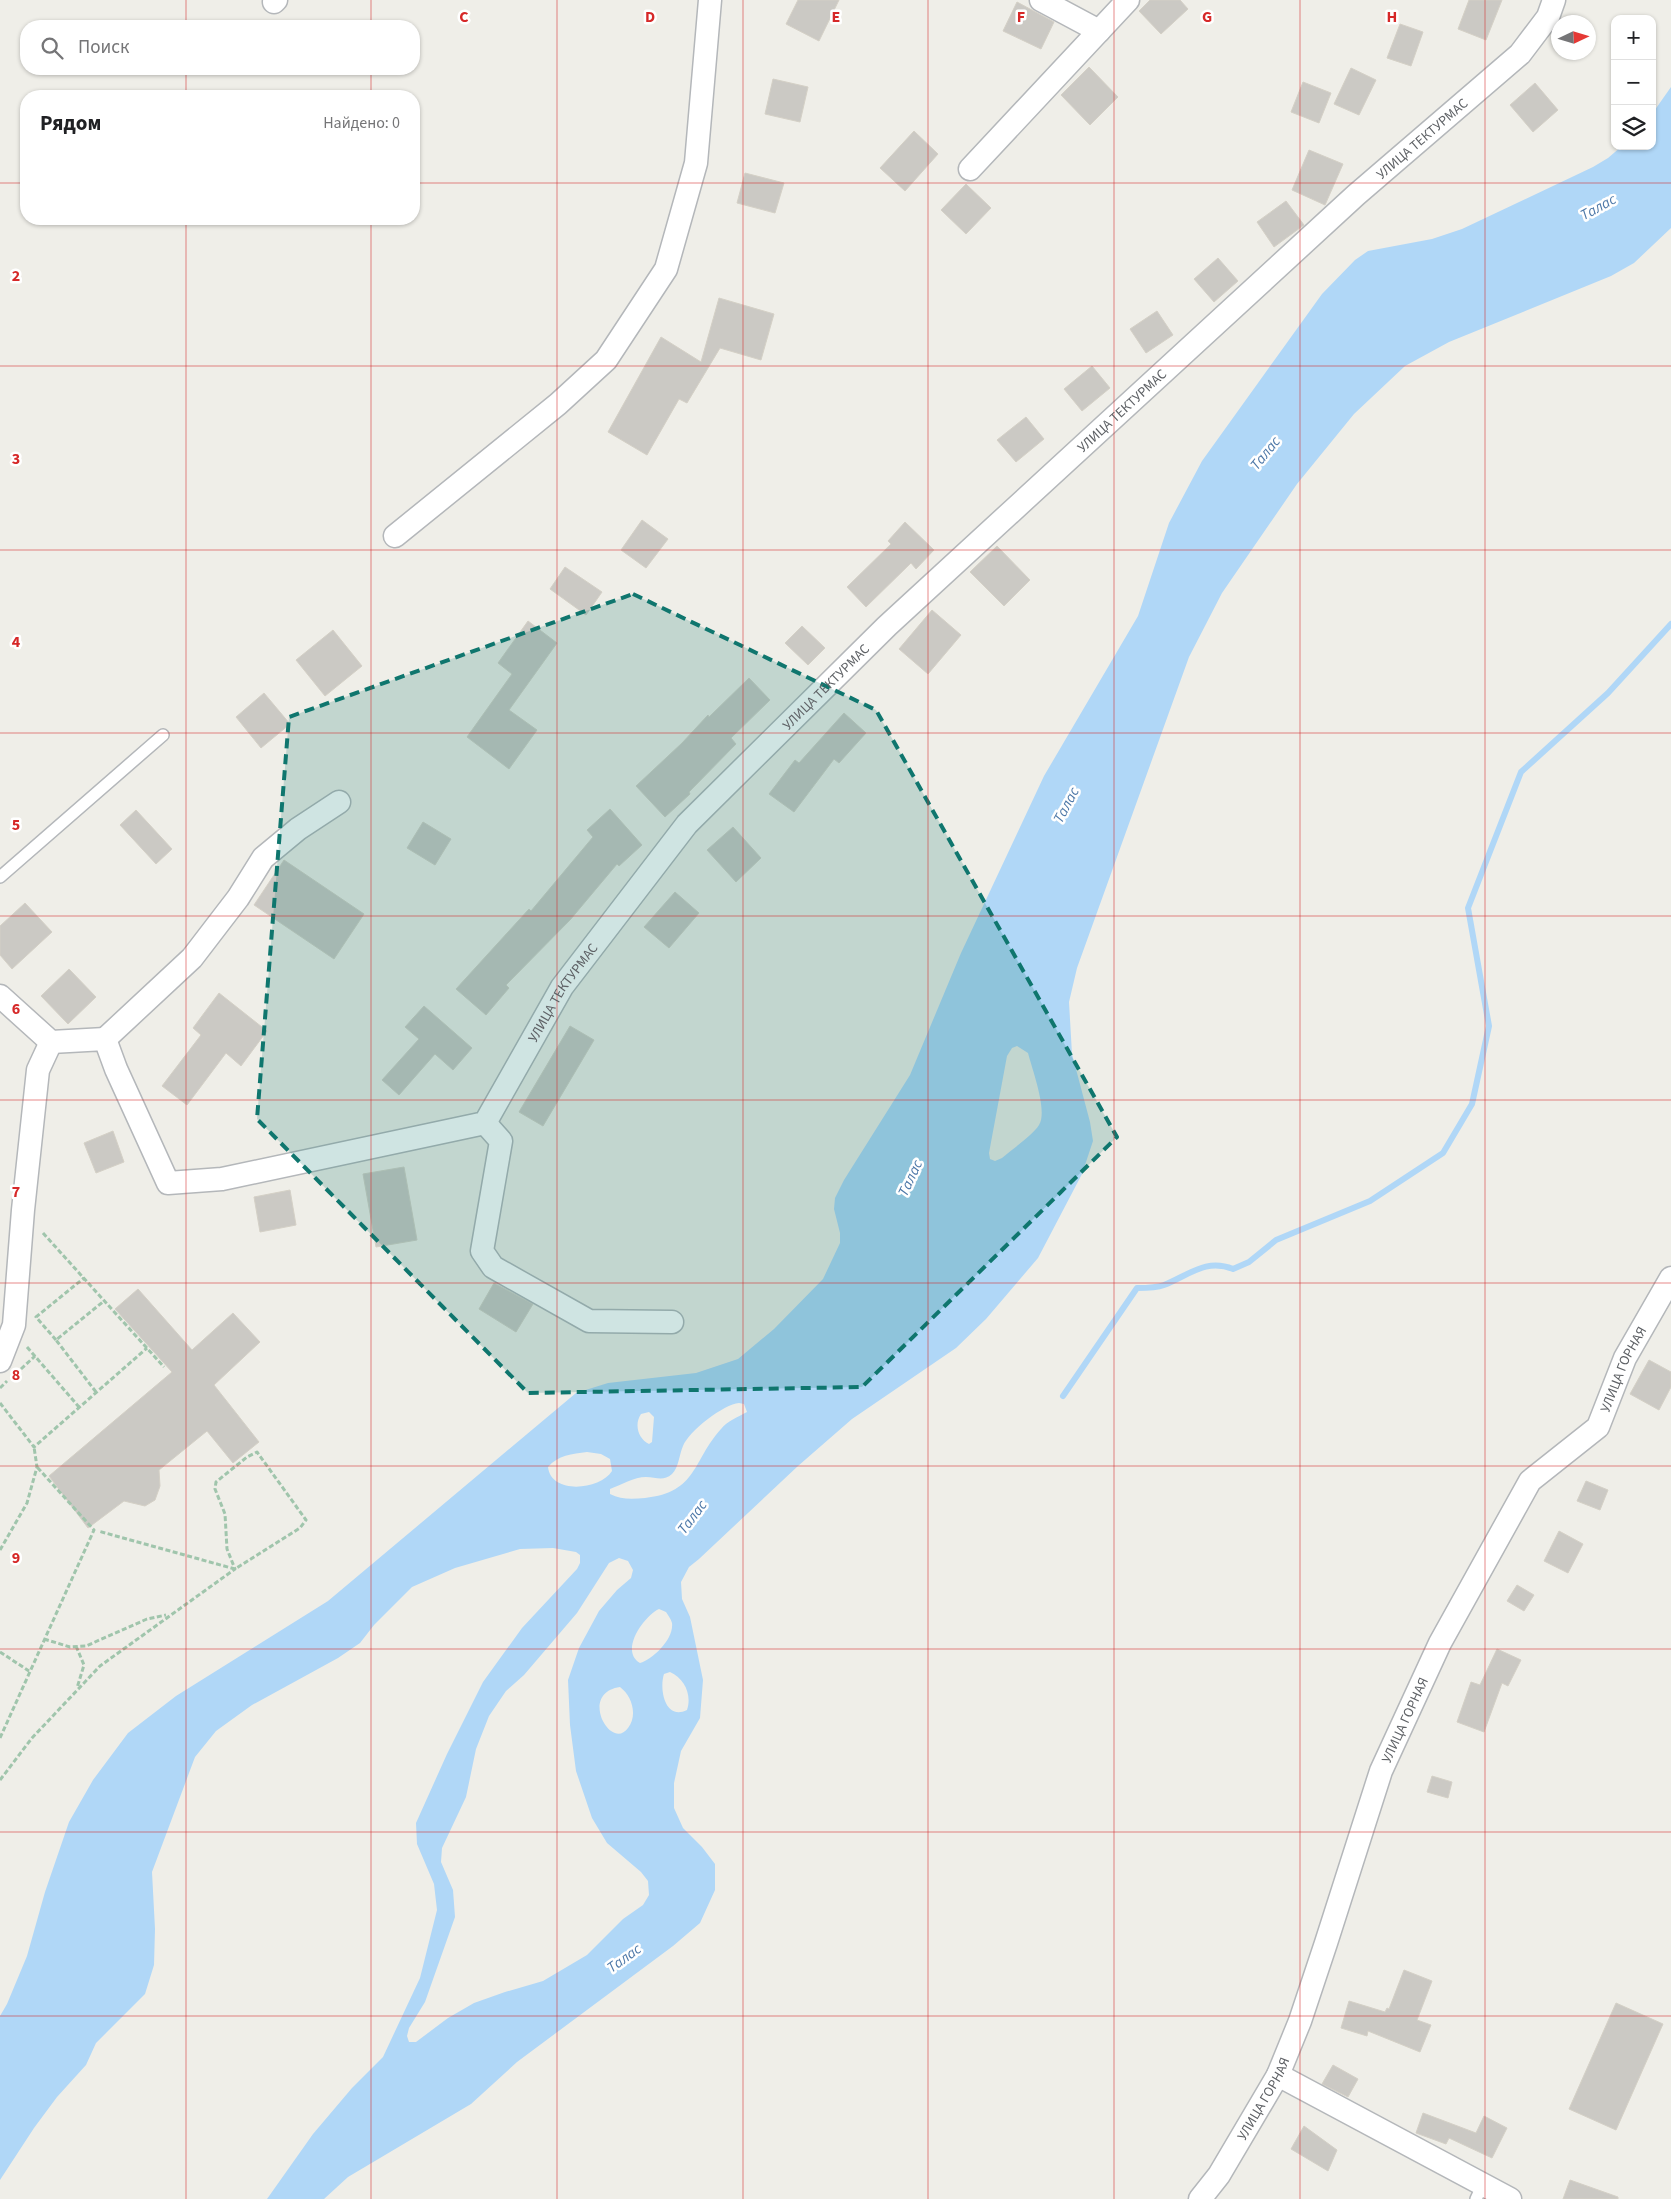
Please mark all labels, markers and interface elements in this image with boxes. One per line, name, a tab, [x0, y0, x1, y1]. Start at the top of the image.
text: C	[459, 6, 469, 28]
text: D	[645, 6, 655, 28]
text: E	[832, 6, 840, 28]
text: F	[1017, 6, 1025, 28]
text: G	[1202, 6, 1212, 28]
text: H	[1387, 6, 1397, 28]
north arrow	[1551, 15, 1596, 60]
map controls	[1611, 15, 1656, 150]
button: +	[1611, 15, 1656, 60]
search box	[20, 20, 420, 75]
icon: search	[38, 34, 66, 62]
text: Поиск	[78, 34, 129, 61]
button: −	[1611, 60, 1656, 105]
street label: УЛИЦА ТЕКТУРМАС	[1372, 94, 1473, 184]
button: layers	[1611, 105, 1656, 150]
text: Рядом	[40, 108, 101, 138]
text: Найдено: 0	[323, 112, 400, 134]
water label: Талас	[1576, 189, 1620, 226]
text: 2	[12, 265, 20, 287]
street label: УЛИЦА ТЕКТУРМАС	[1073, 365, 1172, 457]
water label: Талас	[1245, 432, 1286, 475]
text: 3	[12, 448, 20, 470]
text: 4	[12, 631, 21, 653]
street label: УЛИЦА ТЕКТУРМАС	[779, 640, 874, 735]
water label: Талас	[1048, 783, 1085, 827]
text: 5	[12, 814, 20, 836]
street label: УЛИЦА ТЕКТУРМАС	[524, 939, 603, 1046]
text: 6	[12, 998, 20, 1020]
water label: Талас	[893, 1156, 928, 1200]
text: 7	[12, 1181, 20, 1203]
street label: УЛИЦА ГОРНАЯ	[1596, 1323, 1652, 1415]
text: 8	[12, 1364, 20, 1386]
water label: Талас	[673, 1495, 713, 1539]
text: 9	[12, 1547, 20, 1569]
street label: УЛИЦА ГОРНАЯ	[1377, 1674, 1434, 1767]
water label: Талас	[603, 1938, 646, 1978]
street label: УЛИЦА ГОРНАЯ	[1233, 2054, 1295, 2144]

